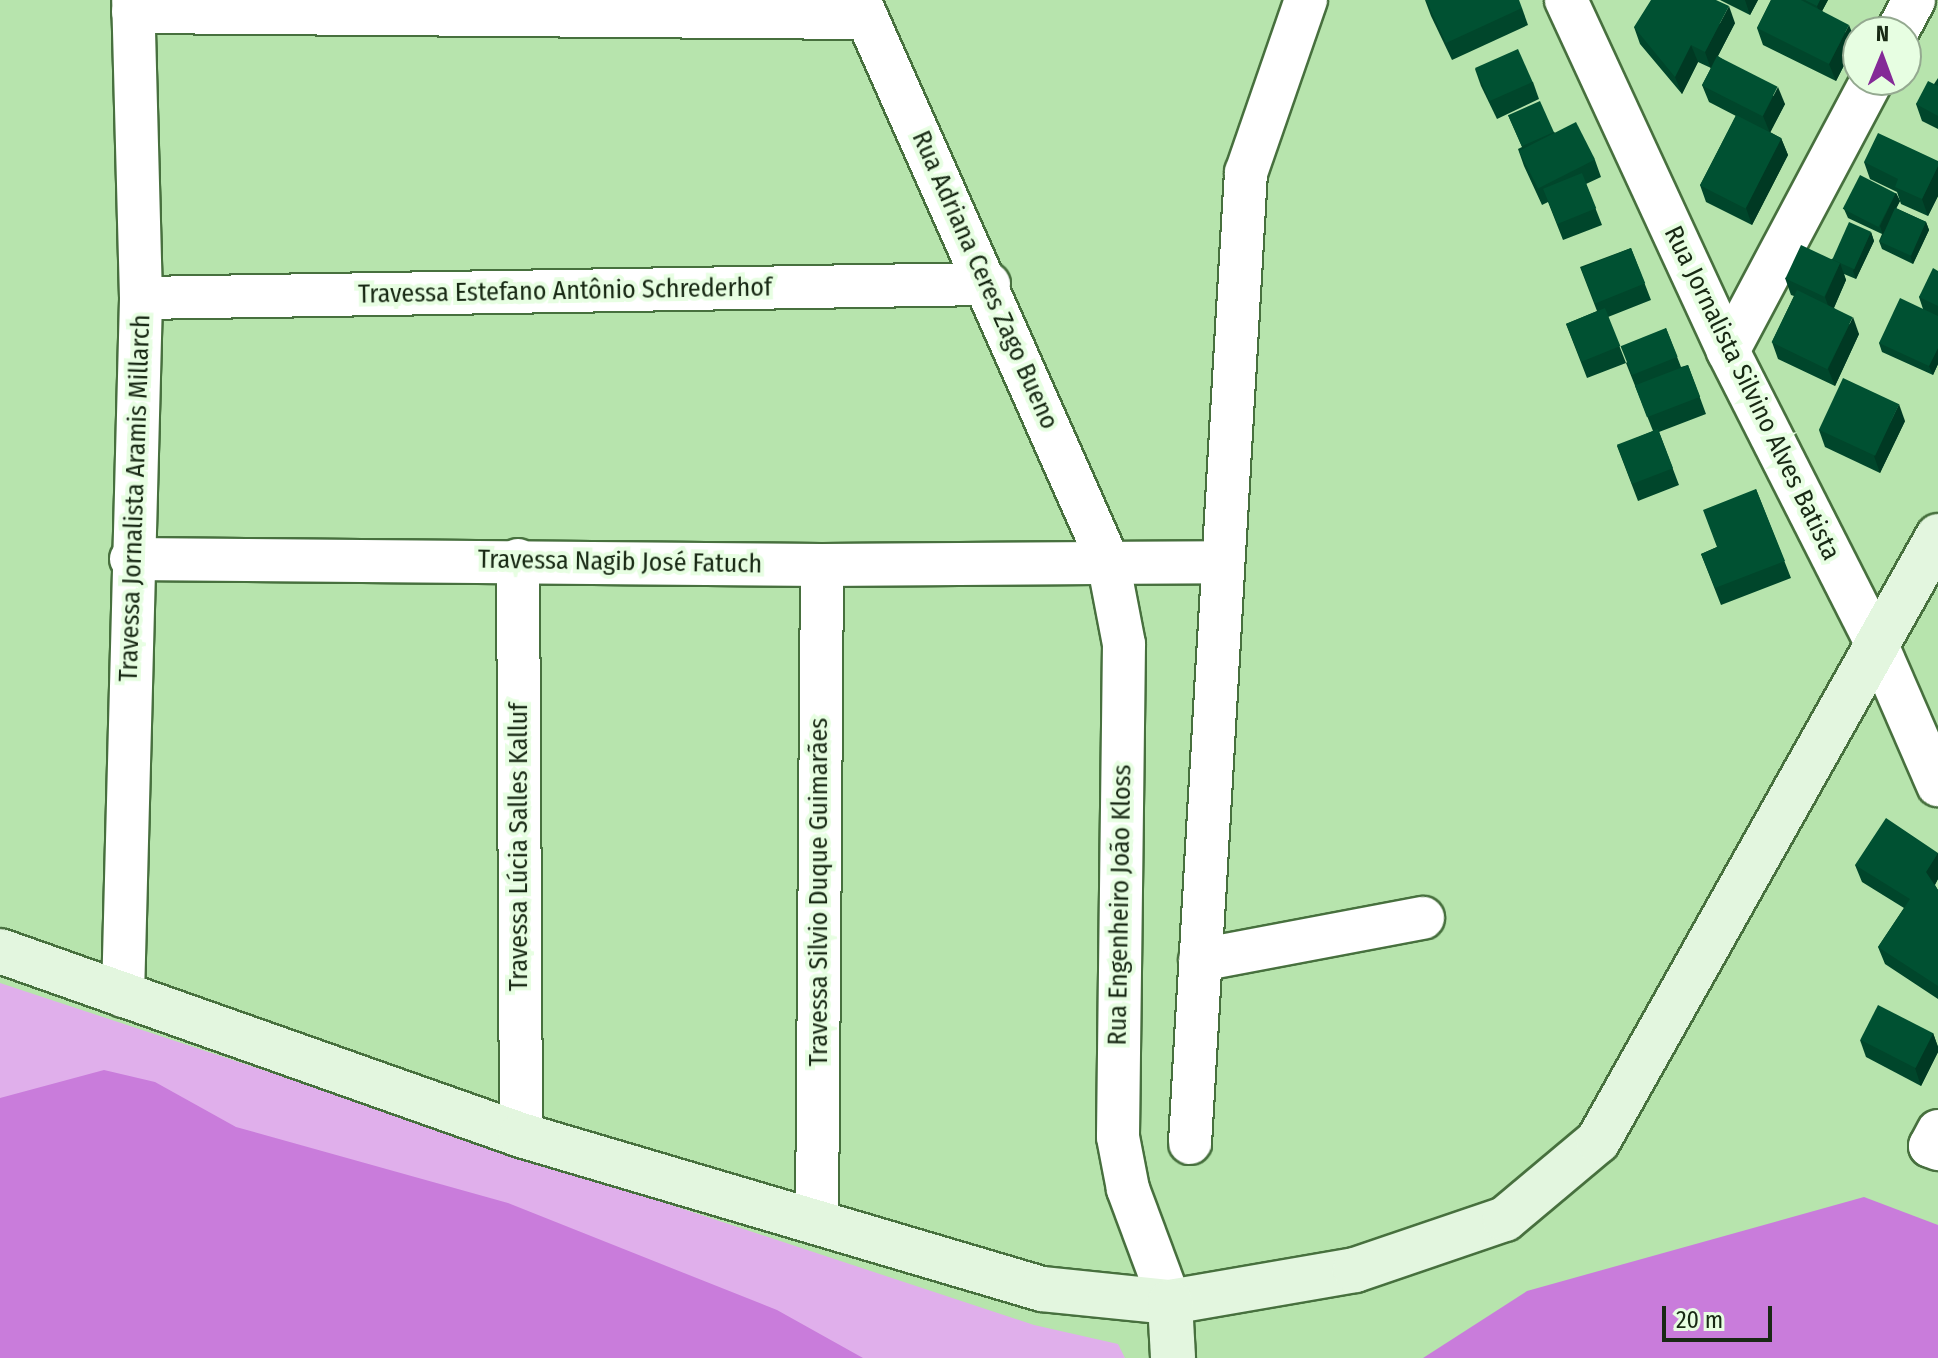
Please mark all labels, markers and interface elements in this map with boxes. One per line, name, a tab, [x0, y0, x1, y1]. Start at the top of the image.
north arrow	[1842, 16, 1922, 96]
text: N	[1876, 20, 1889, 47]
street label: Rua Adriana Ceres Zago Bueno	[905, 126, 1065, 434]
street label: Rua Jornalista Silvino Alves Batista	[1657, 221, 1847, 565]
street label: Travessa Estefano Antônio Schrederhof	[358, 272, 772, 310]
street label: Travessa Jornalista Aramis Millarch	[113, 314, 157, 682]
street label: Travessa Nagib José Fatuch	[478, 544, 762, 580]
street label: Travessa Lúcia Salles Kalluf	[503, 703, 535, 991]
street label: Travessa Silvio Duque Guimarães	[803, 718, 835, 1066]
street label: Rua Engenheiro João Kloss	[1102, 764, 1138, 1046]
scale bar	[1666, 1290, 1776, 1340]
text: 20 m	[1676, 1306, 1723, 1334]

